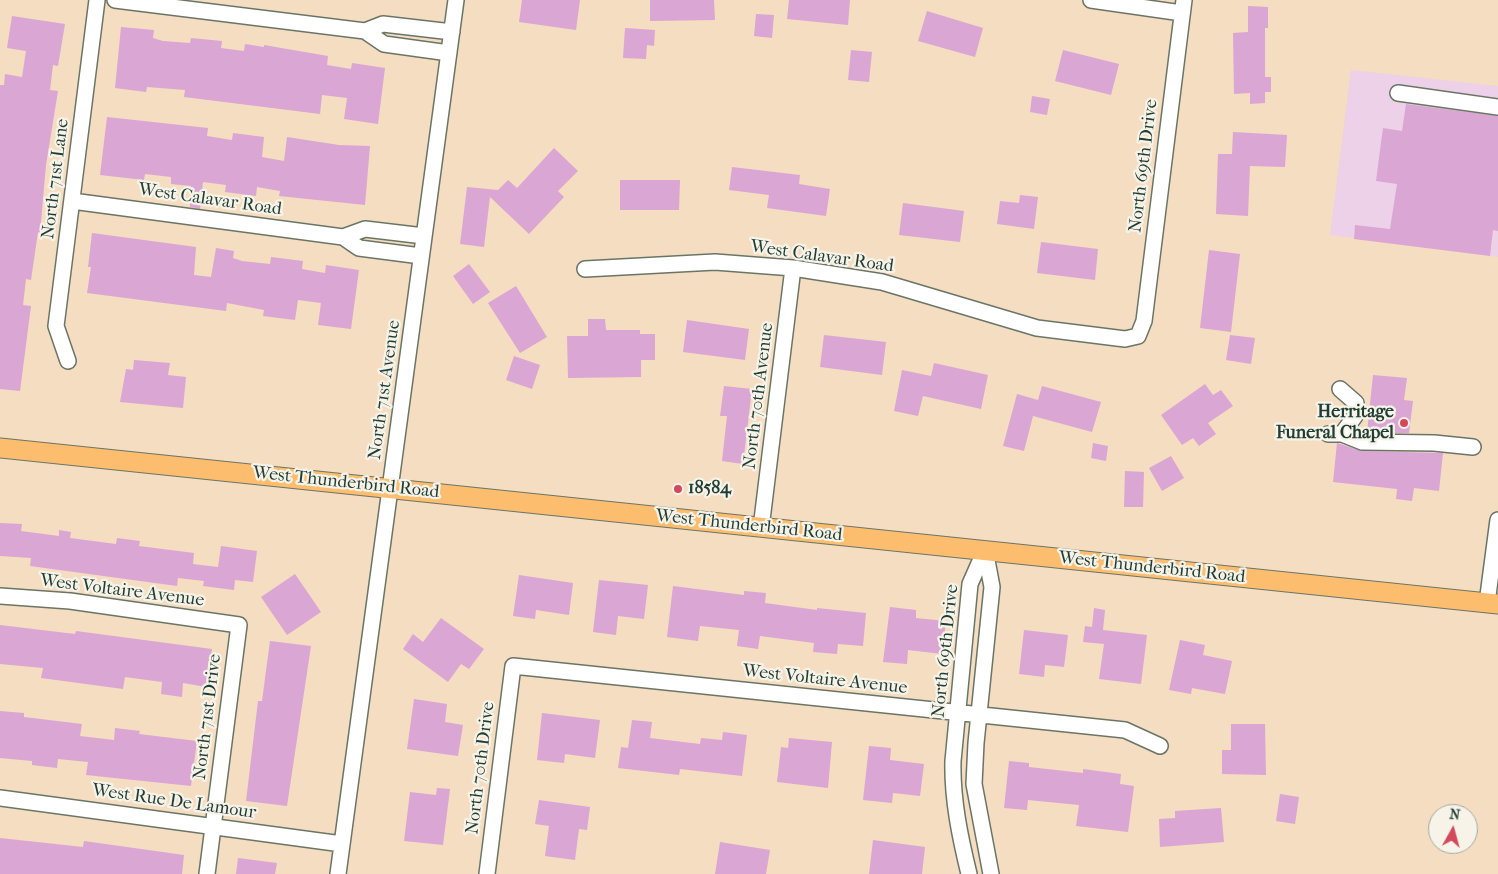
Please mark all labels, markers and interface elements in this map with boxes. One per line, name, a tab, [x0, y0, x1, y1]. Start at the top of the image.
street label: North 69th Drive	[1125, 98, 1163, 234]
street label: North 71st Lane	[38, 118, 74, 240]
street label: West Calavar Road	[137, 179, 283, 221]
street label: West Calavar Road	[749, 236, 895, 278]
street label: North 71st Avenue	[365, 319, 405, 461]
street label: North 70th Avenue	[739, 321, 779, 471]
place label: Herritage Funeral Chapel	[1276, 402, 1394, 444]
marker: Herritage Funeral Chapel	[1398, 417, 1410, 429]
street label: West Thunderbird Road	[252, 462, 440, 504]
place label: 18584	[688, 478, 731, 500]
marker: 18584	[672, 483, 684, 495]
street label: West Thunderbird Road	[655, 505, 843, 547]
street label: West Thunderbird Road	[1058, 547, 1246, 589]
street label: West Voltaire Avenue	[39, 570, 205, 612]
street label: North 69th Drive	[928, 583, 964, 719]
street label: North 71st Drive	[190, 653, 226, 781]
street label: West Voltaire Avenue	[742, 661, 908, 699]
street label: North 70th Drive	[462, 700, 500, 836]
street label: West Rue De Lamour	[91, 780, 257, 824]
north arrow	[1428, 804, 1478, 854]
text: N	[1448, 806, 1461, 824]

